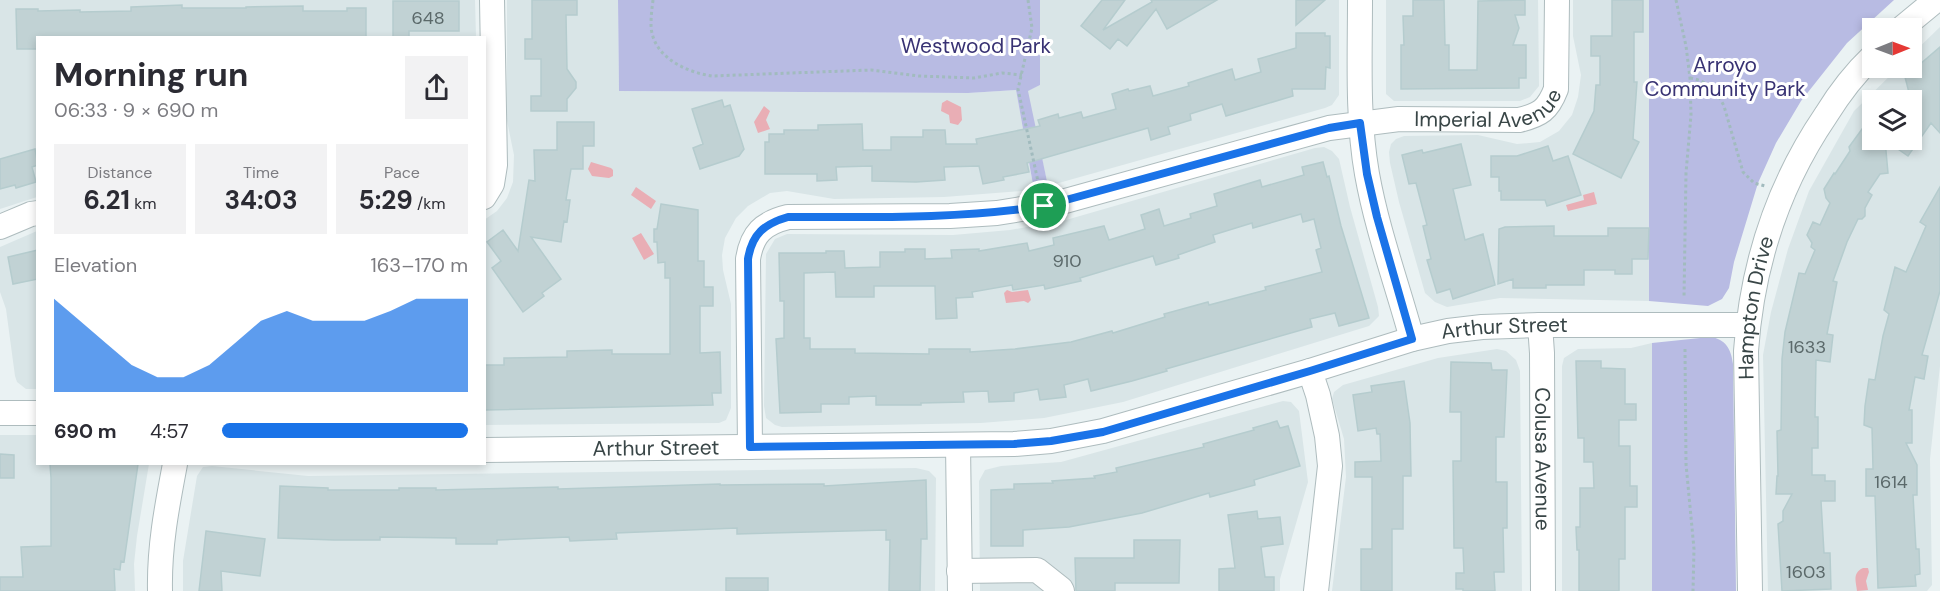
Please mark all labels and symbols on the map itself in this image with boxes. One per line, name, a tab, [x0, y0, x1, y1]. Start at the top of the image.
house number: 648	[411, 6, 445, 30]
north arrow	[1862, 18, 1922, 78]
park label: Westwood Park	[901, 32, 1052, 60]
park label: Arroyo Community Park	[1644, 51, 1806, 103]
street label: Imperial Avenue	[1414, 84, 1568, 134]
pin	[1018, 180, 1069, 231]
street label: Hampton Drive	[1732, 233, 1780, 380]
house number: 910	[1053, 249, 1081, 273]
street label: Arthur Street	[1439, 311, 1568, 346]
house number: 1633	[1788, 335, 1826, 359]
street label: Colusa Avenue	[1528, 387, 1557, 531]
street label: Arthur Street	[592, 433, 720, 463]
house number: 1614	[1874, 470, 1908, 494]
house number: 1603	[1786, 560, 1826, 584]

